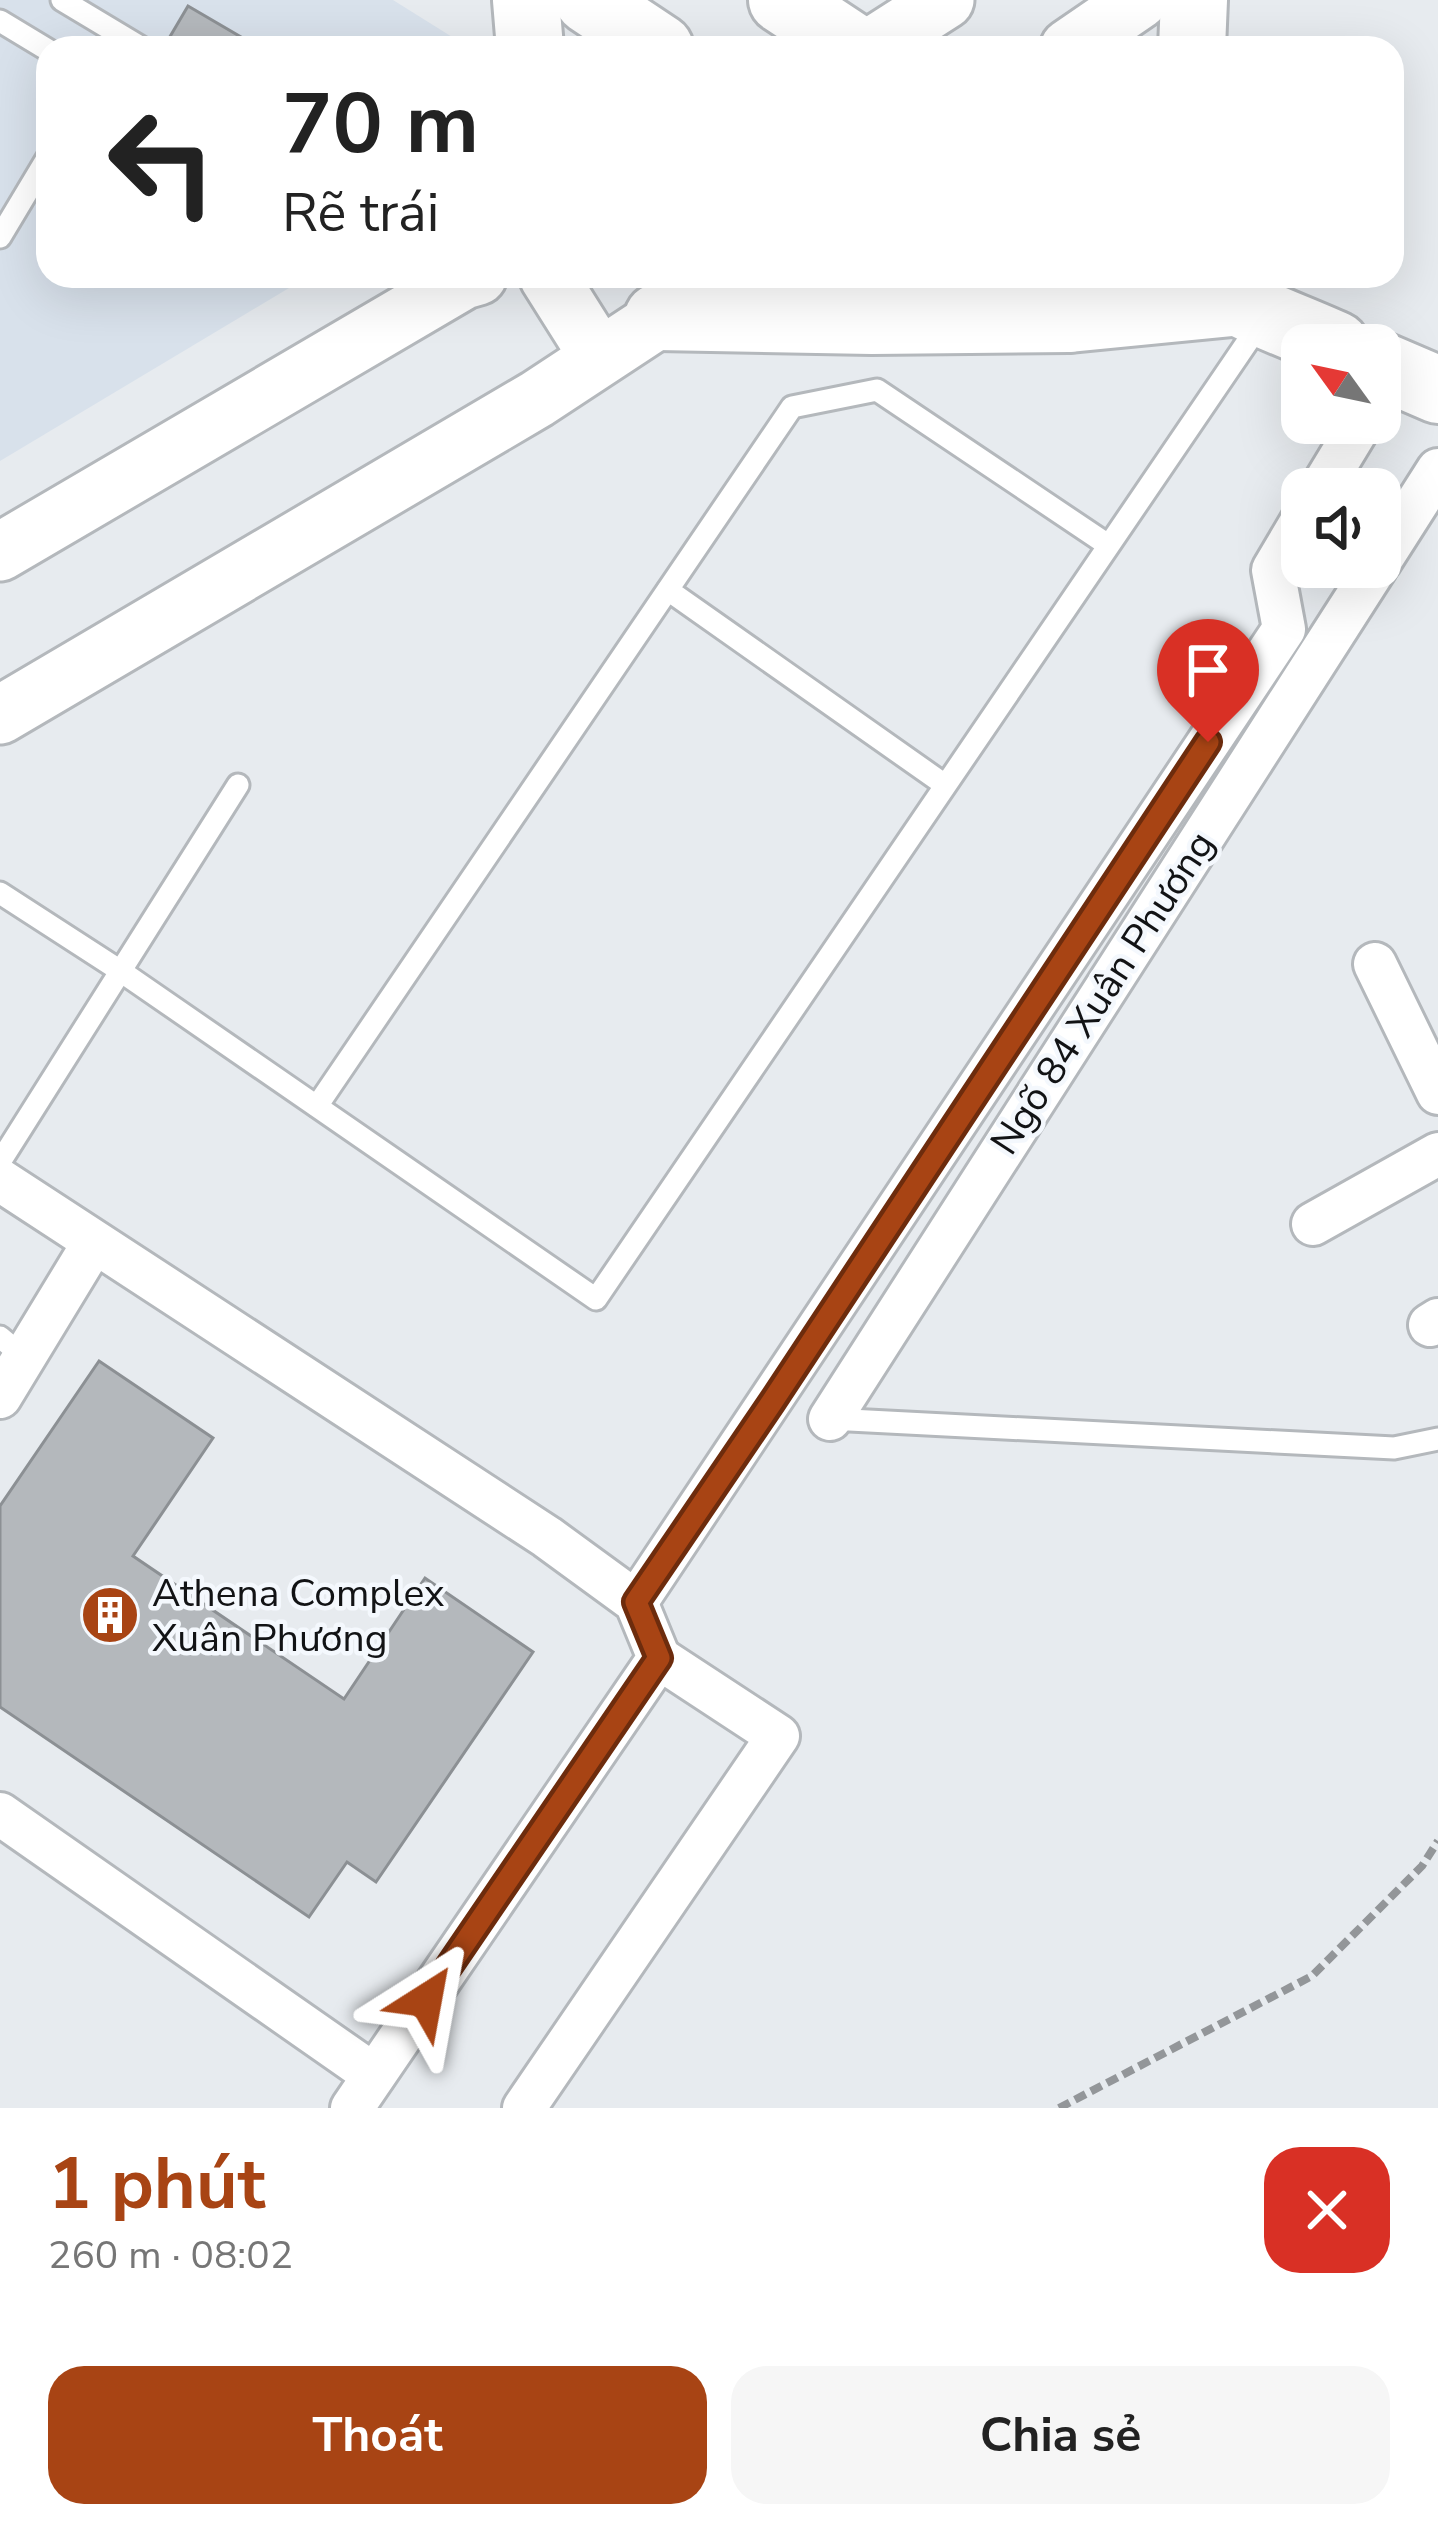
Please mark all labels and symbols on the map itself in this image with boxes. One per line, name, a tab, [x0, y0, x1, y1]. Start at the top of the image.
north arrow	[1281, 324, 1401, 444]
pin	[1157, 619, 1259, 742]
street label: Ngõ 84 Xuân Phương	[978, 821, 1228, 1165]
place label: Athena Complex Xuân Phương	[152, 1567, 444, 1665]
building icon: Athena Complex Xuân Phương	[79, 1584, 141, 1646]
position arrow	[363, 1937, 489, 2063]

